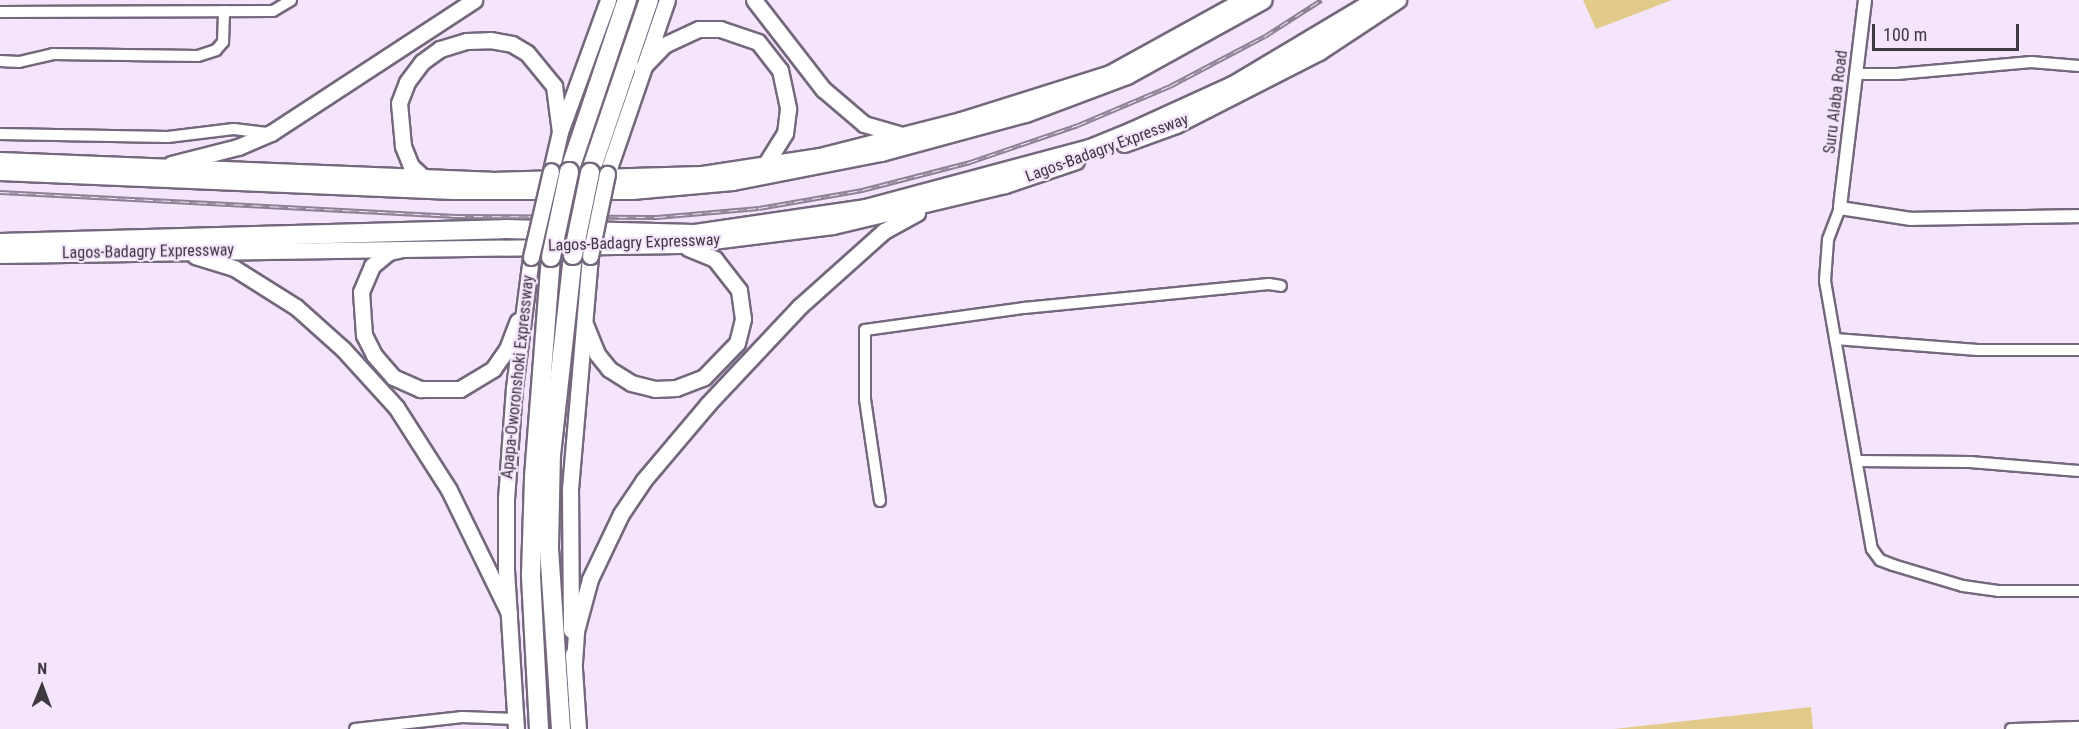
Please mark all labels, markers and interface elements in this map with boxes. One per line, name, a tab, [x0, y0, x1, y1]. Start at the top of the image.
scale bar	[1875, 12, 2022, 50]
text: 100 m	[1883, 24, 1927, 45]
street label: Suru Alaba Road	[1820, 49, 1852, 155]
street label: Lagos-Badagry Expressway	[1023, 110, 1191, 186]
street label: Lagos-Badagry Expressway	[548, 230, 720, 256]
street label: Lagos-Badagry Expressway	[62, 241, 234, 263]
street label: Apapa-Oworonshoki Expressway	[498, 274, 538, 480]
north arrow	[12, 657, 72, 717]
text: N	[37, 659, 47, 678]

